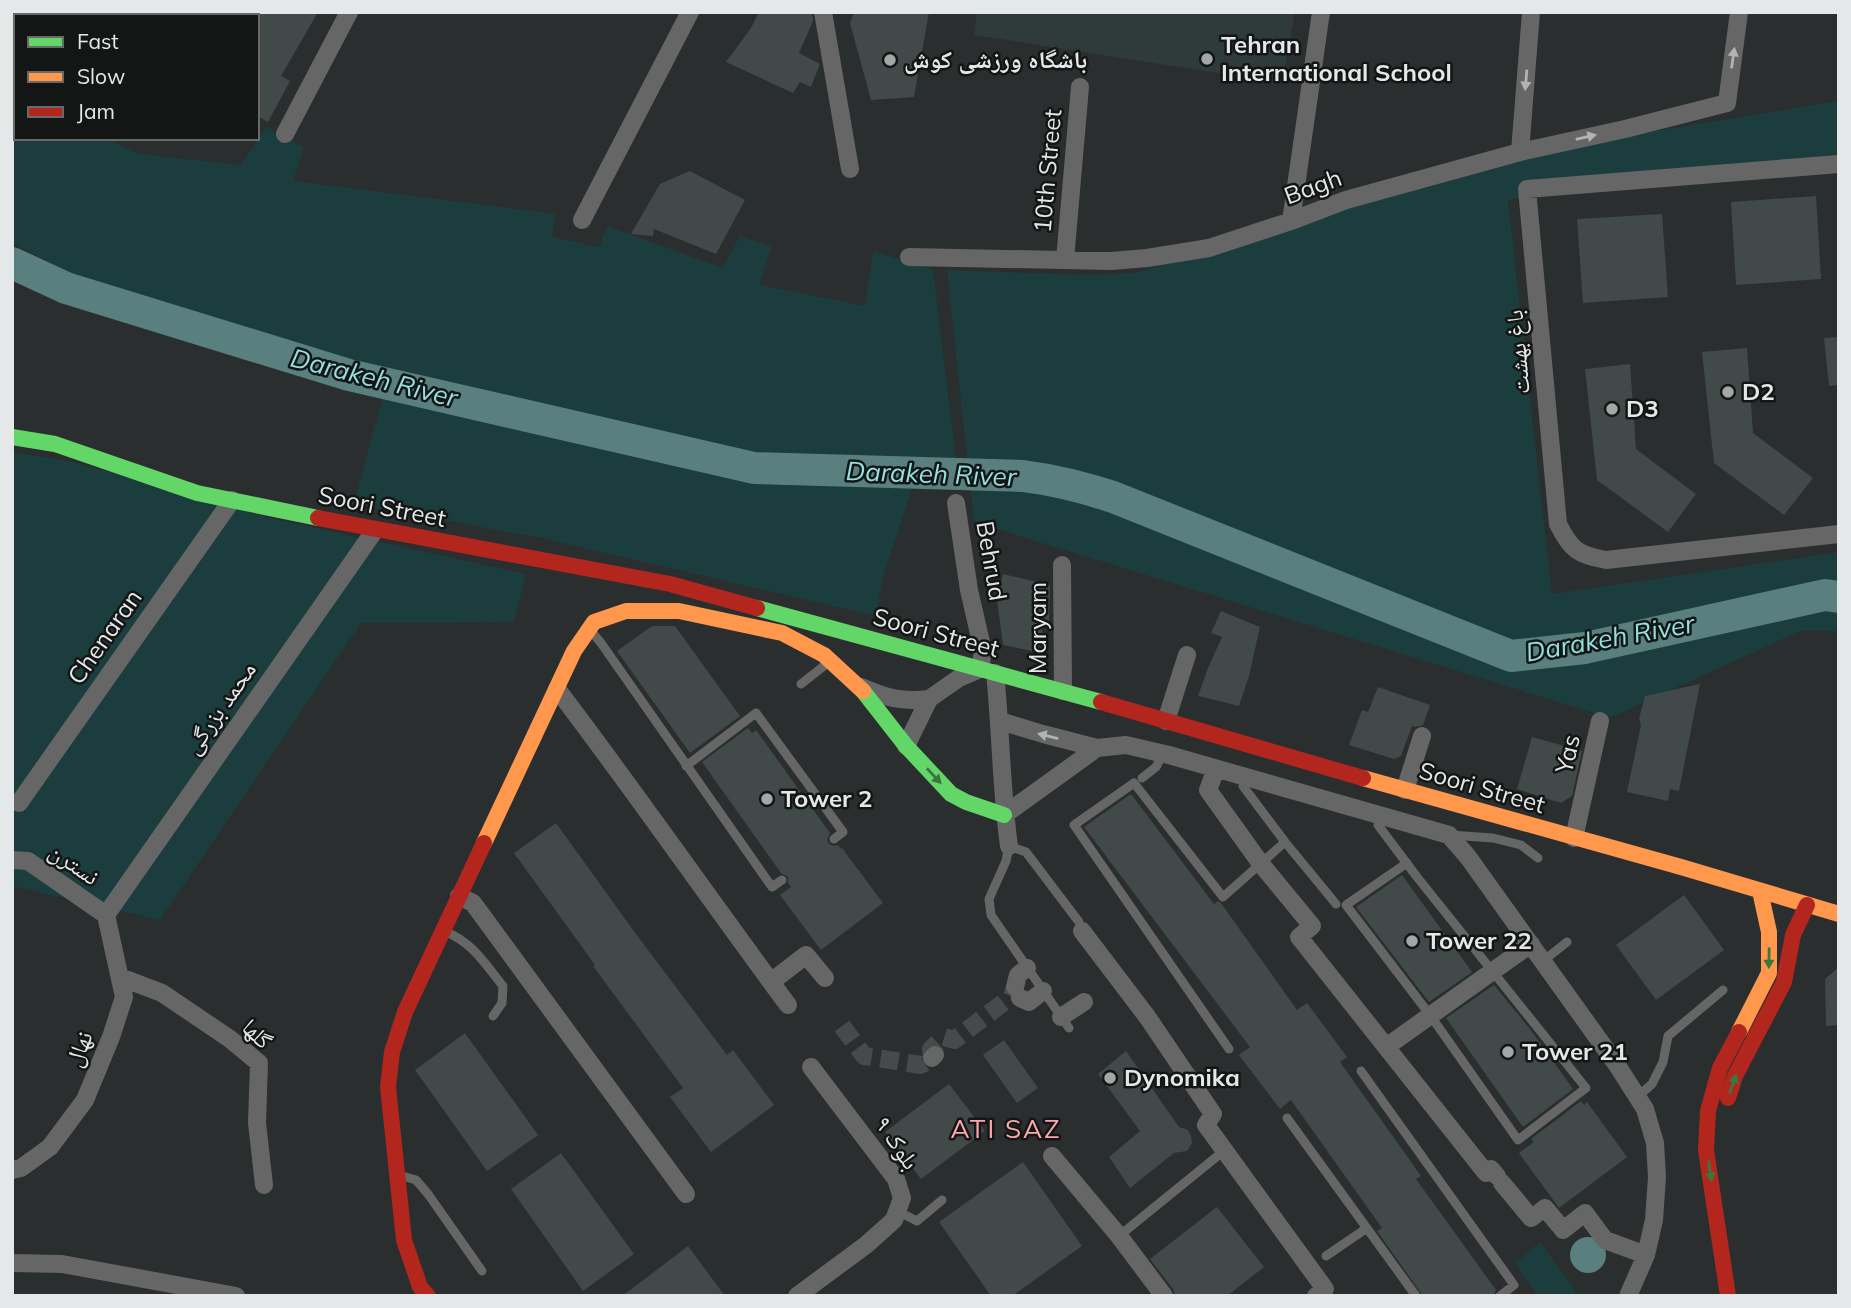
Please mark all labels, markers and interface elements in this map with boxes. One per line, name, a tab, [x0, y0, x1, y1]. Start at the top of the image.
legend	[14, 14, 259, 140]
text: Fast	[77, 28, 119, 54]
place label: Tehran International School	[1221, 29, 1452, 87]
place label: باشگاه ورزشی کوش	[904, 44, 1087, 74]
one-way arrow	[1727, 46, 1738, 68]
marker: Tehran International School	[1199, 51, 1215, 67]
marker: باشگاه ورزشی کوش	[882, 52, 898, 68]
text: Slow	[77, 63, 125, 89]
one-way arrow	[1520, 69, 1531, 91]
text: Jam	[77, 98, 115, 124]
street label: 10th Street	[1027, 108, 1067, 234]
one-way arrow	[1575, 131, 1597, 142]
street label: Bagh	[1280, 162, 1346, 210]
street label: باغ بهشت	[1498, 309, 1537, 396]
water label: Darakeh River	[287, 341, 462, 415]
place label: D2	[1742, 376, 1775, 406]
marker: D2	[1720, 384, 1736, 400]
place label: D3	[1626, 393, 1659, 423]
marker: D3	[1604, 401, 1620, 417]
water label: Darakeh River	[845, 454, 1018, 493]
street label: Soori Street	[316, 479, 449, 533]
street label: Behrud	[970, 519, 1014, 603]
street label: Maryam	[1022, 582, 1052, 674]
street label: Chenaran	[61, 583, 148, 690]
street label: Soori Street	[870, 601, 1003, 663]
water label: Darakeh River	[1523, 606, 1698, 669]
street label: محمد بزرگی	[176, 655, 262, 760]
one-way arrow	[1037, 730, 1059, 741]
street label: Yas	[1548, 731, 1586, 777]
street label: Soori Street	[1416, 755, 1549, 819]
one-way arrow	[926, 767, 942, 784]
place label: Tower 2	[781, 783, 872, 813]
marker: Tower 2	[759, 791, 775, 807]
street label: نسترن	[43, 835, 106, 891]
place label: Tower 22	[1426, 925, 1532, 955]
marker: Tower 22	[1404, 933, 1420, 949]
one-way arrow	[1763, 947, 1775, 969]
street label: گلها	[236, 1012, 279, 1055]
street label: نهال	[57, 1026, 99, 1071]
place label: Tower 21	[1522, 1036, 1628, 1066]
marker: Tower 21	[1500, 1044, 1516, 1060]
place label: Dynomika	[1124, 1062, 1240, 1092]
marker: Dynomika	[1102, 1070, 1118, 1086]
one-way arrow	[1728, 1073, 1739, 1094]
street label: بلوک ۹	[869, 1110, 927, 1175]
district label: ATI SAZ	[951, 1112, 1061, 1145]
one-way arrow	[1704, 1160, 1715, 1182]

